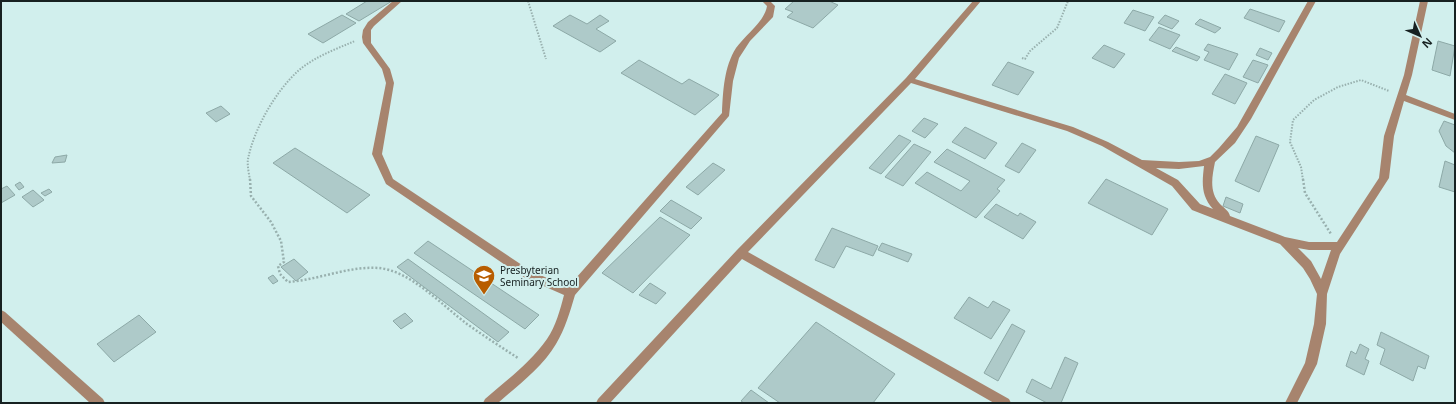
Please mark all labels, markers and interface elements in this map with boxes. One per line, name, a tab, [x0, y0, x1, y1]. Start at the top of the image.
north arrow	[1400, 16, 1440, 56]
text: N	[1419, 35, 1436, 52]
school or university icon: Presbyterian Seminary School	[471, 263, 497, 296]
place label: Presbyterian Seminary School	[500, 263, 578, 289]

